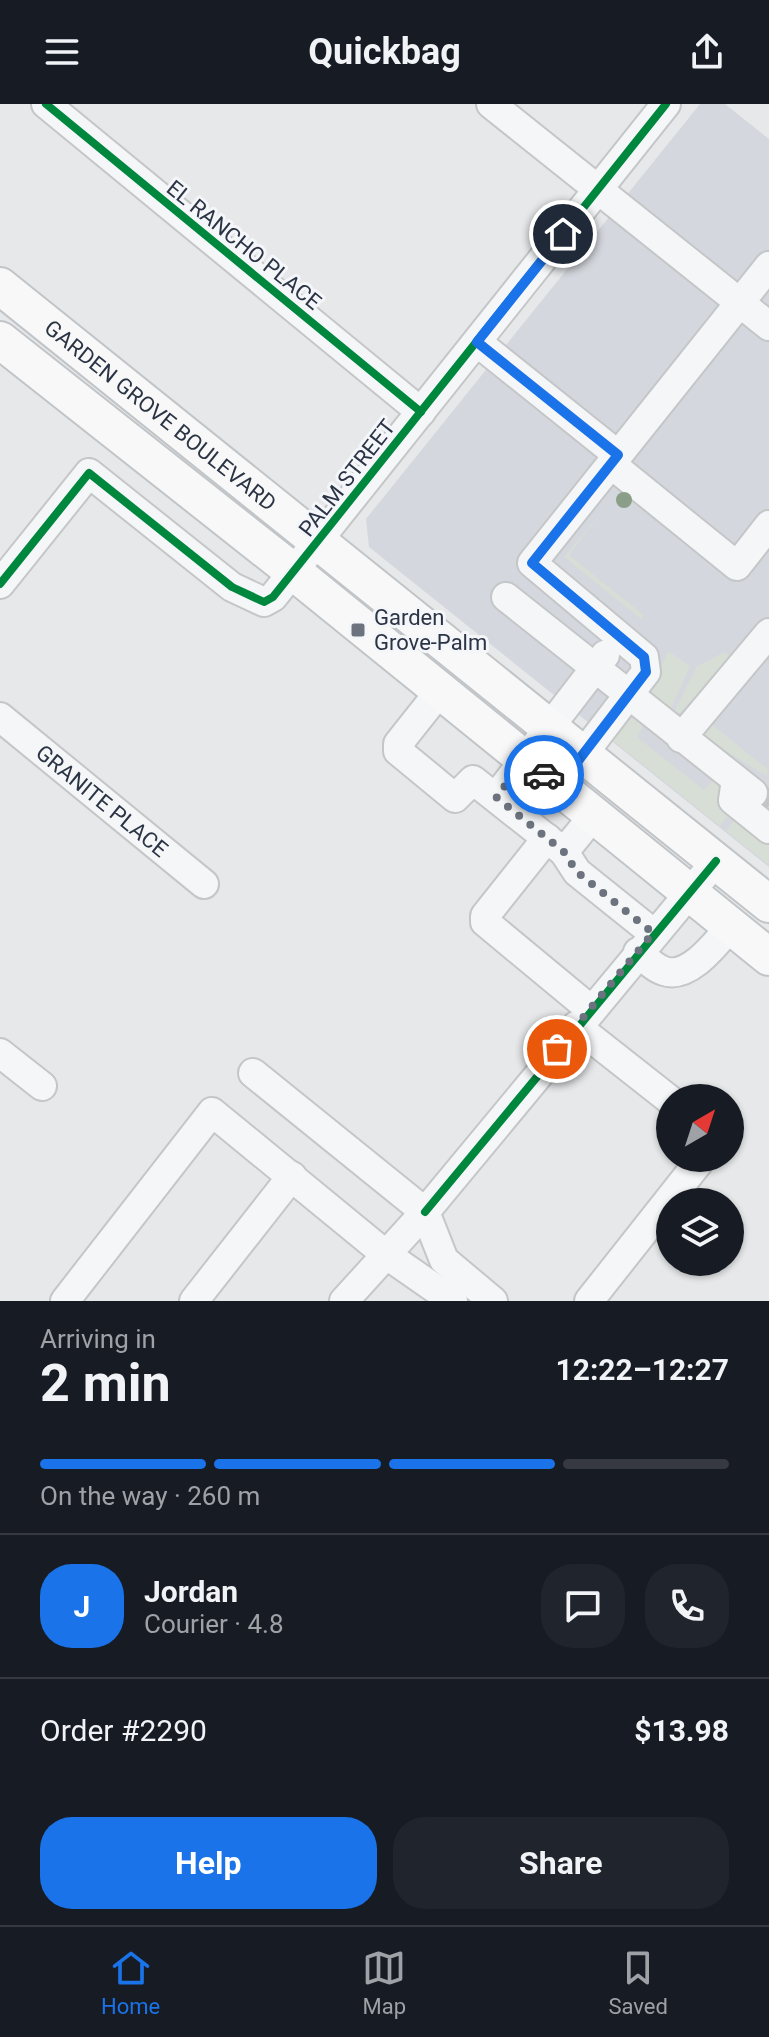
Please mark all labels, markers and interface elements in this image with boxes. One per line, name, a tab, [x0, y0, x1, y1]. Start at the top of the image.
icon: menu	[40, 30, 84, 74]
icon: share	[685, 30, 729, 74]
text: Quickbag	[308, 31, 461, 73]
street label: EL RANCHO PLACE	[162, 175, 326, 315]
pin	[529, 200, 597, 268]
icon: home	[541, 212, 585, 256]
street label: GARDEN GROVE BOULEVARD	[40, 315, 281, 515]
street label: PALM STREET	[294, 415, 400, 541]
place label: Garden Grove-Palm	[374, 605, 487, 655]
marker: Garden Grove-Palm	[349, 621, 367, 639]
courier	[504, 735, 584, 815]
street label: GRANITE PLACE	[31, 739, 173, 862]
icon: car	[522, 753, 566, 797]
pin	[523, 1015, 591, 1083]
icon: bag	[535, 1027, 579, 1071]
north arrow	[656, 1084, 744, 1172]
map controls	[656, 1084, 744, 1276]
button: layers	[656, 1188, 744, 1276]
text: Arriving in	[40, 1324, 156, 1354]
text: 12:22–12:27	[555, 1352, 729, 1387]
text: 2 min	[40, 1353, 171, 1414]
text: On the way · 260 m	[40, 1481, 260, 1511]
button: chat	[541, 1564, 625, 1648]
button: phone	[645, 1564, 729, 1648]
text: Jordan	[144, 1574, 238, 1609]
text: J	[74, 1589, 90, 1624]
text: Courier · 4.8	[144, 1609, 284, 1639]
text: Order #2290	[40, 1713, 207, 1748]
text: $13.98	[634, 1713, 729, 1748]
button: Help	[40, 1817, 377, 1909]
button: Share	[393, 1817, 729, 1909]
tab: Home	[101, 1946, 160, 2019]
tab: Map	[362, 1946, 406, 2019]
tab: Saved	[608, 1946, 668, 2019]

